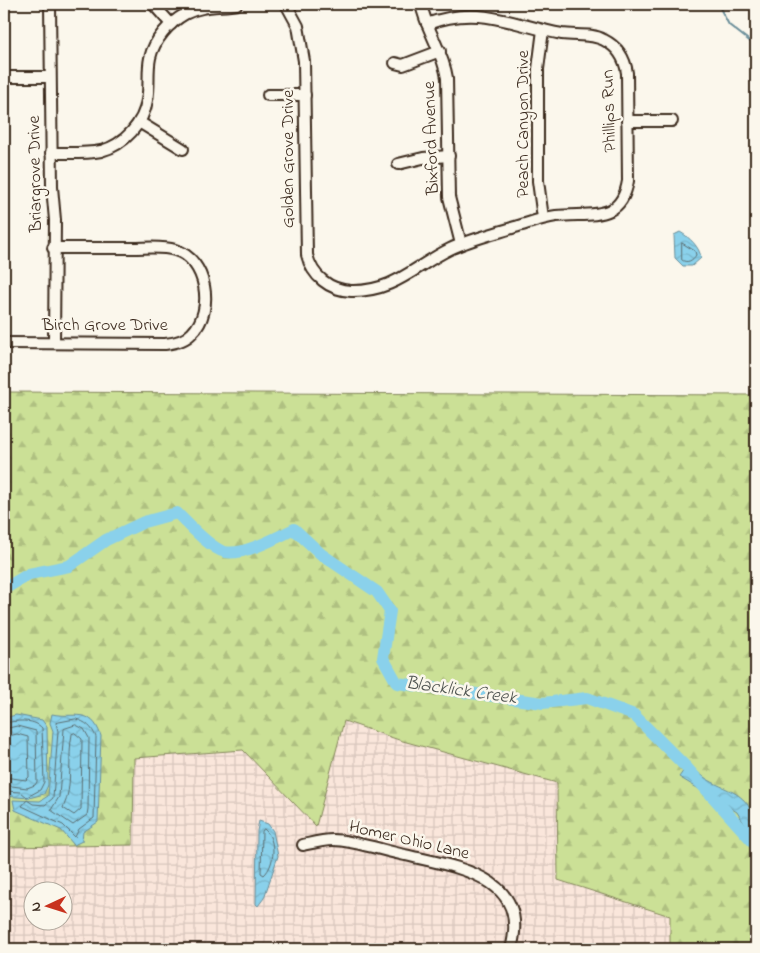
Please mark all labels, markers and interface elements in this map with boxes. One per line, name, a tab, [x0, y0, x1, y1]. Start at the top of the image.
street label: Peach Canyon Drive	[511, 49, 537, 198]
street label: Phillips Run	[596, 69, 624, 153]
street label: Bixford Avenue	[417, 80, 447, 196]
street label: Golden Grove Drive	[276, 89, 302, 228]
street label: Briargrove Drive	[22, 114, 51, 234]
street label: Birch Grove Drive	[41, 313, 169, 339]
water label: Blacklick Creek	[404, 670, 519, 712]
street label: Homer Ohio Lane	[346, 815, 473, 868]
north arrow	[22, 880, 72, 930]
text: N	[26, 901, 47, 912]

